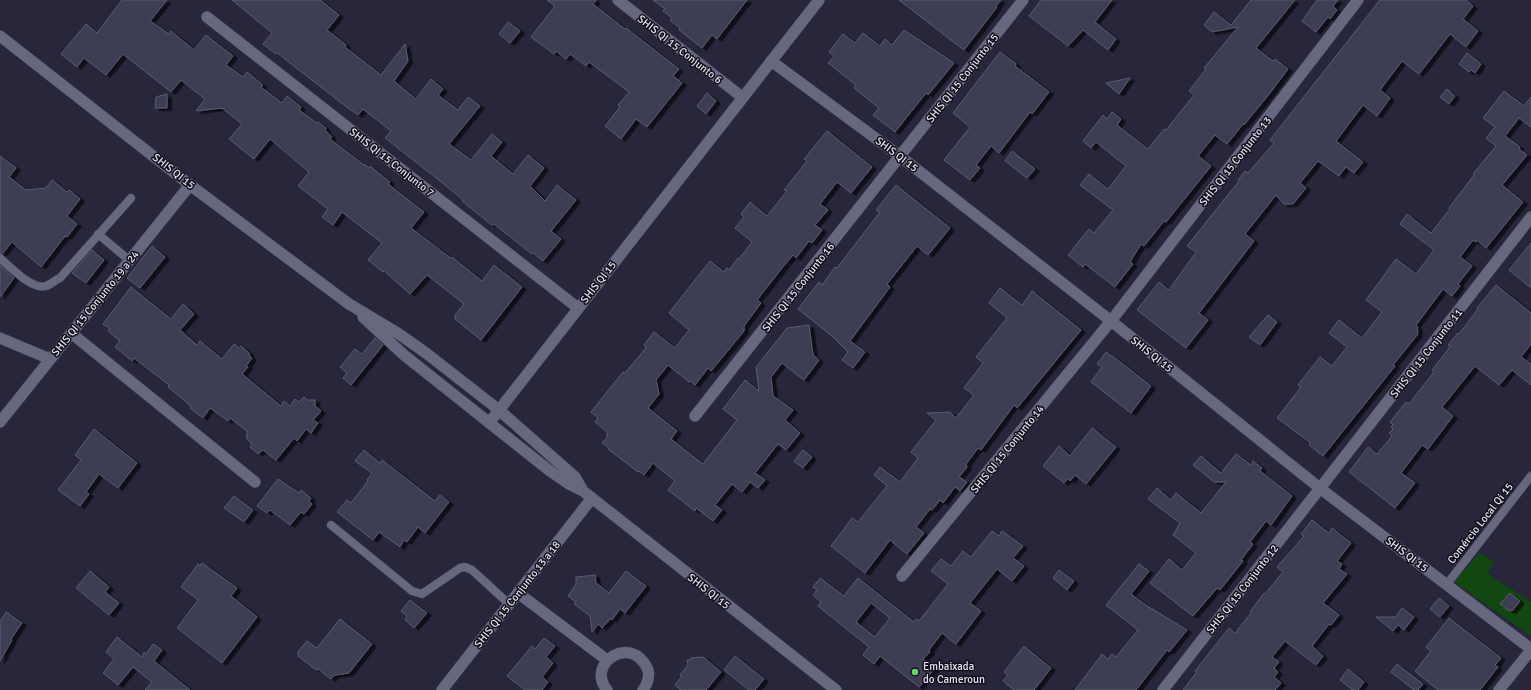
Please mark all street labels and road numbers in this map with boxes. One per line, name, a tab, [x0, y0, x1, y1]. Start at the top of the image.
street label: SHIS QI 15 Conjunto 6	[635, 12, 725, 86]
street label: SHIS QI 15 Conjunto 15	[924, 31, 1001, 125]
street label: SHIS QI 15 Conjunto 13	[1197, 114, 1274, 208]
street label: SHIS QI 15 Conjunto 7	[347, 125, 437, 199]
street label: SHIS QI 15	[873, 134, 921, 175]
street label: SHIS QI 15	[150, 151, 197, 192]
street label: SHIS QI 15 Conjunto 16	[760, 240, 837, 334]
street label: SHIS QI 15 Conjunto 19 a 24	[49, 248, 142, 359]
street label: SHIS QI 15	[578, 259, 619, 306]
street label: SHIS QI 15 Conjunto 11	[1388, 306, 1465, 400]
street label: SHIS QI 15	[1128, 334, 1175, 375]
street label: SHIS QI 15 Conjunto 14	[968, 403, 1047, 496]
street label: Comércio Local Qi 15	[1445, 480, 1516, 566]
street label: SHIS QI 15	[1383, 534, 1431, 575]
street label: SHIS QI 15 Conjunto 13 a 18	[472, 538, 563, 650]
street label: SHIS QI 15 Conjunto 12	[1204, 542, 1281, 636]
street label: SHIS QI 15	[685, 571, 732, 612]

